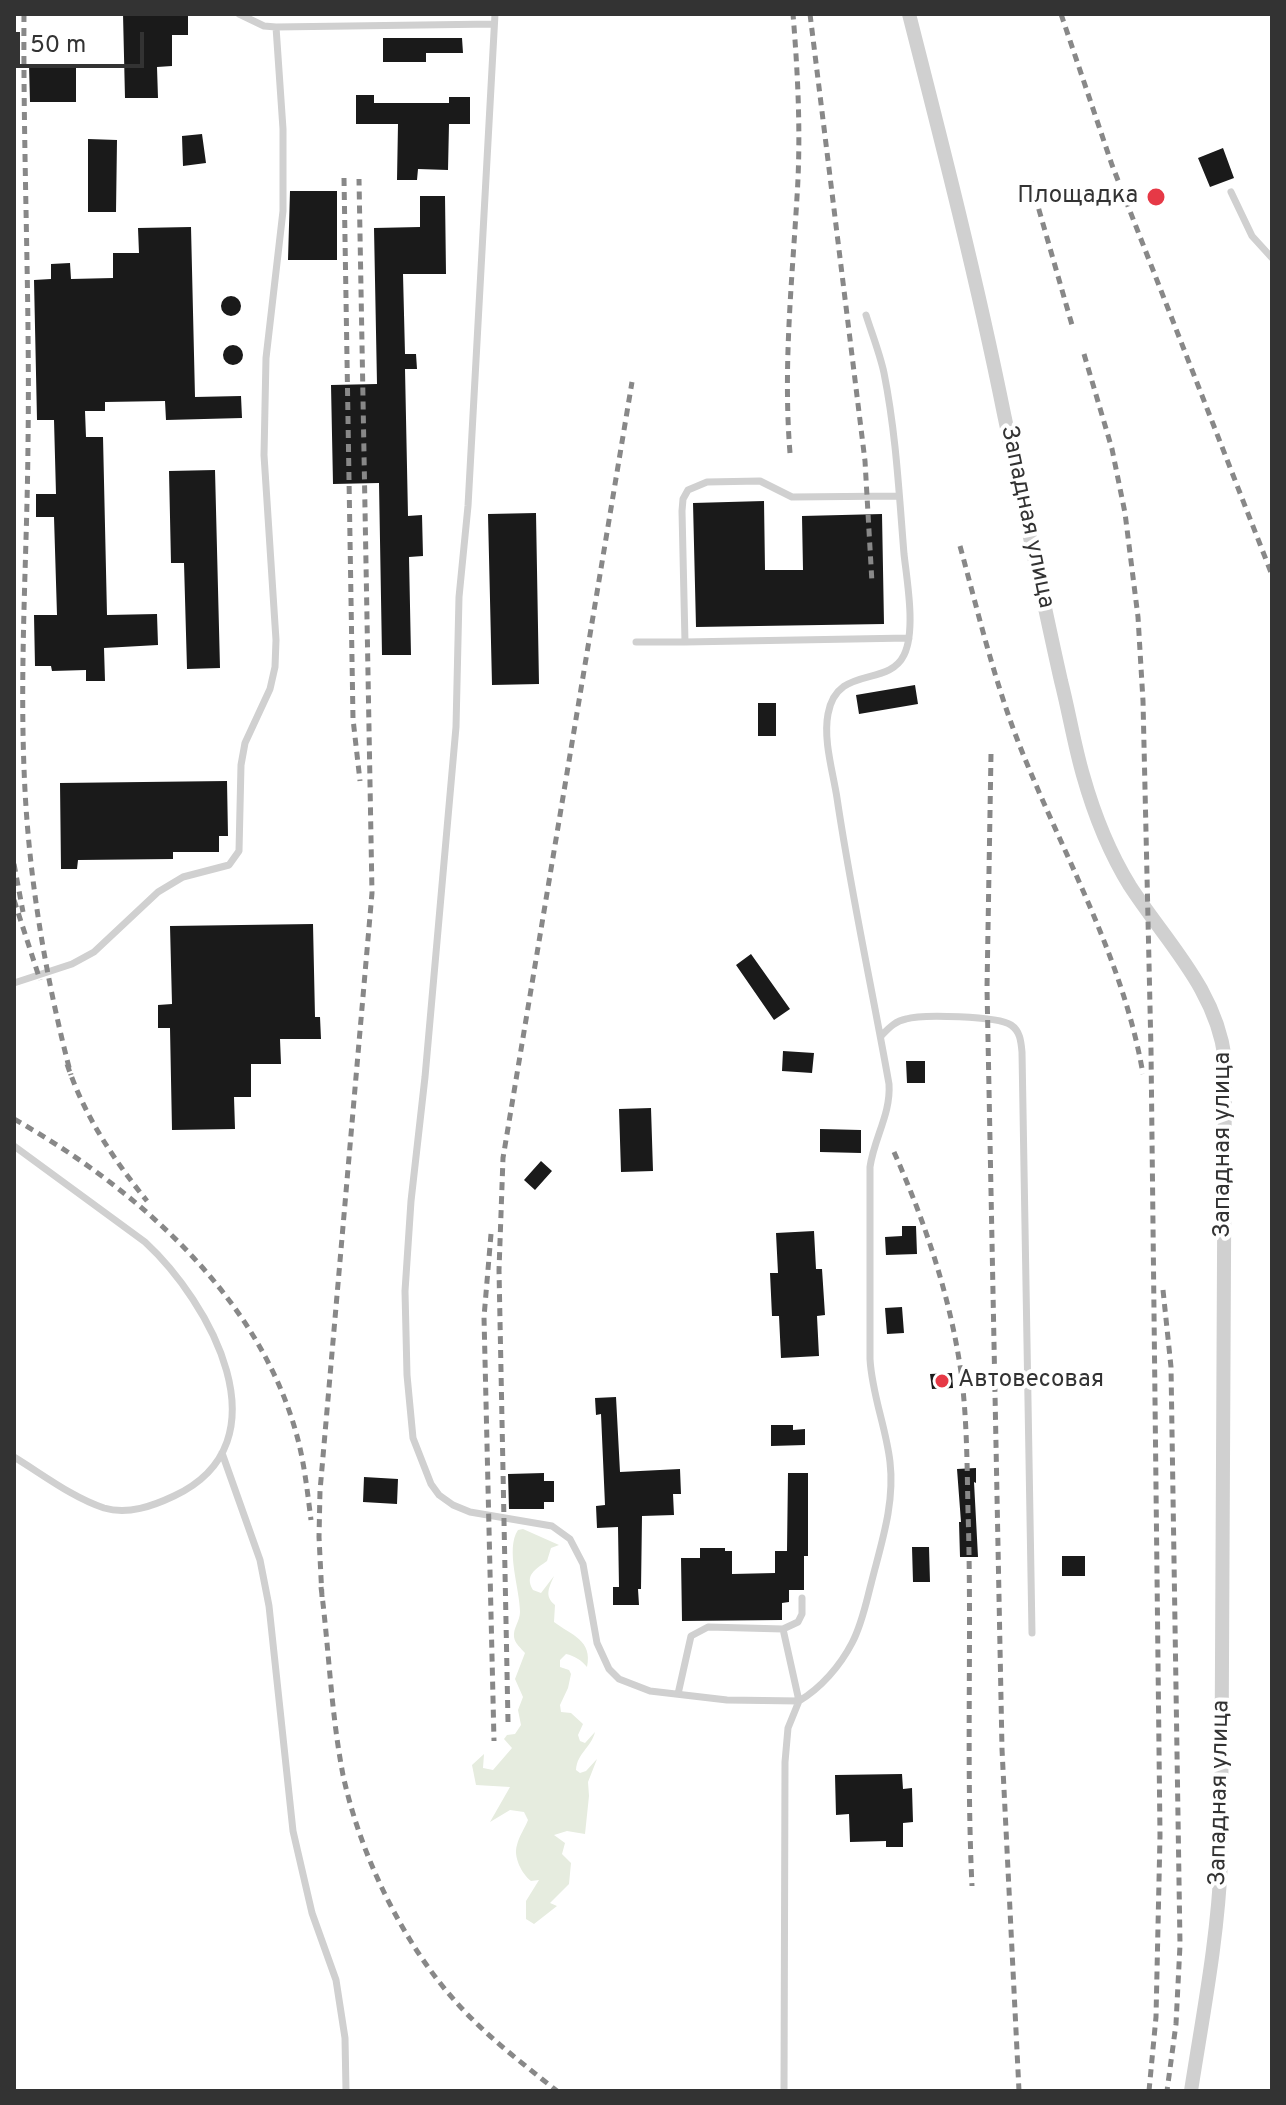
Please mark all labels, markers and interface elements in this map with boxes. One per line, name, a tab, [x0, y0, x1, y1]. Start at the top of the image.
scale bar	[20, 16, 148, 66]
text: 50 m	[30, 31, 86, 61]
place label: Площадка	[1017, 183, 1138, 211]
marker: Площадка	[1145, 186, 1167, 208]
street label: Западная улица	[993, 423, 1059, 611]
street label: Западная улица	[1210, 1052, 1238, 1238]
place label: Автовесовая	[958, 1367, 1104, 1395]
marker: Автовесовая	[933, 1372, 951, 1390]
street label: Западная улица	[1205, 1700, 1237, 1886]

